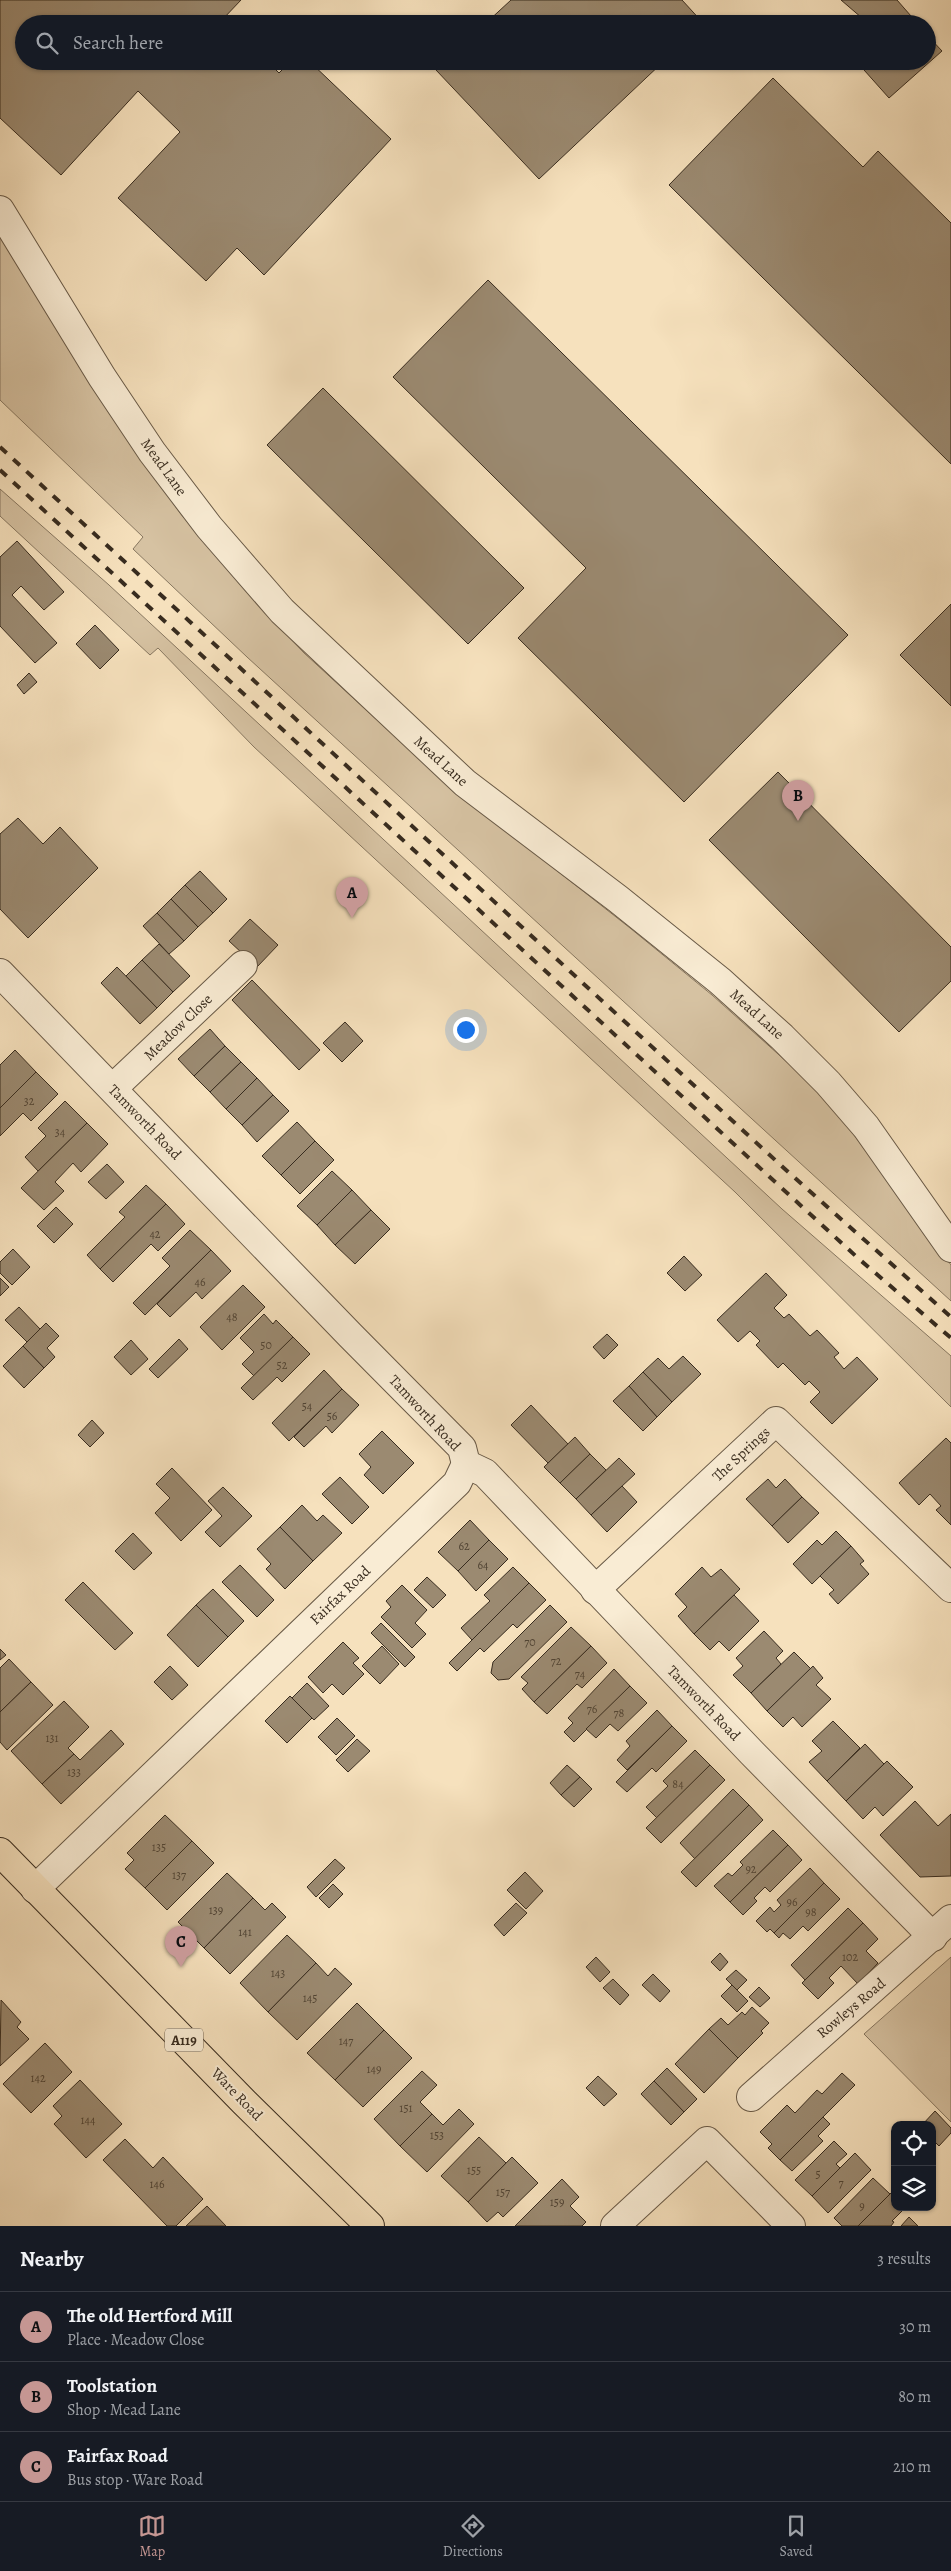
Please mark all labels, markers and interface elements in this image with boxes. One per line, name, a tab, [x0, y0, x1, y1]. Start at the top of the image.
search box	[15, 15, 936, 70]
icon: search	[33, 29, 61, 57]
text: Search here	[73, 30, 163, 56]
street label: Mead Lane	[136, 434, 192, 500]
street label: Mead Lane	[410, 731, 473, 791]
pin: B	[782, 780, 814, 821]
pin: A	[336, 877, 368, 918]
street label: Mead Lane	[726, 984, 789, 1044]
street label: Meadow Close	[139, 989, 217, 1065]
your location	[453, 1017, 479, 1043]
street label: Tamworth Road	[104, 1080, 187, 1165]
house number: 32	[24, 1093, 35, 1109]
house number: 34	[55, 1124, 66, 1140]
house number: 42	[149, 1226, 161, 1242]
house number: 46	[195, 1274, 206, 1290]
house number: 48	[226, 1309, 238, 1325]
house number: 50	[260, 1337, 272, 1353]
house number: 52	[277, 1357, 288, 1373]
street label: Tamworth Road	[384, 1371, 466, 1456]
house number: 54	[302, 1398, 313, 1414]
house number: 56	[327, 1408, 338, 1424]
street label: The Springs	[708, 1422, 774, 1486]
house number: 62	[458, 1538, 470, 1554]
house number: 64	[478, 1557, 489, 1573]
street label: Fairfax Road	[305, 1560, 375, 1629]
house number: 70	[524, 1634, 536, 1650]
house number: 72	[551, 1653, 562, 1669]
street label: Tamworth Road	[663, 1661, 746, 1746]
house number: 74	[575, 1666, 586, 1682]
house number: 76	[587, 1701, 598, 1717]
house number: 78	[614, 1705, 625, 1721]
house number: 131	[45, 1730, 59, 1746]
house number: 133	[67, 1764, 81, 1780]
house number: 84	[672, 1776, 684, 1792]
house number: 135	[152, 1839, 166, 1855]
house number: 92	[745, 1861, 757, 1877]
house number: 137	[172, 1867, 187, 1883]
house number: 96	[786, 1894, 798, 1910]
house number: 139	[209, 1902, 223, 1918]
house number: 98	[805, 1904, 817, 1920]
house number: 141	[238, 1924, 252, 1940]
pin: C	[165, 1926, 197, 1967]
house number: 102	[842, 1949, 858, 1965]
house number: 143	[271, 1965, 285, 1981]
street label: Rowleys Road	[812, 1973, 890, 2043]
house number: 145	[303, 1990, 317, 2006]
road number: A119	[165, 2028, 203, 2052]
house number: 147	[339, 2033, 354, 2049]
house number: 149	[366, 2061, 382, 2077]
street label: Ware Road	[206, 2062, 268, 2125]
house number: 142	[30, 2070, 46, 2086]
house number: 151	[399, 2100, 413, 2116]
house number: 144	[81, 2112, 96, 2128]
map controls	[891, 2121, 936, 2211]
button: locate	[891, 2121, 936, 2166]
house number: 153	[430, 2127, 444, 2143]
house number: 155	[467, 2162, 481, 2178]
house number: 5	[815, 2166, 821, 2182]
button: layers	[891, 2166, 936, 2211]
house number: 7	[838, 2175, 844, 2191]
house number: 146	[149, 2176, 165, 2192]
house number: 157	[496, 2184, 511, 2200]
house number: 159	[550, 2194, 564, 2210]
house number: 9	[859, 2198, 865, 2214]
text: Nearby	[20, 2245, 83, 2273]
text: 3 results	[877, 2248, 931, 2270]
text: The old Hertford Mill	[67, 2303, 232, 2329]
text: A	[31, 2316, 41, 2338]
text: 30 m	[899, 2316, 931, 2338]
text: Place · Meadow Close	[67, 2329, 205, 2351]
text: Toolstation	[67, 2373, 157, 2399]
text: B	[31, 2386, 41, 2408]
text: 80 m	[898, 2386, 931, 2408]
text: Shop · Mead Lane	[67, 2399, 181, 2421]
text: Fairfax Road	[67, 2443, 168, 2469]
text: C	[31, 2456, 41, 2478]
text: 210 m	[893, 2456, 931, 2478]
text: Bus stop · Ware Road	[67, 2469, 203, 2491]
tab: Map	[138, 2512, 166, 2561]
tab: Directions	[443, 2512, 503, 2561]
tab: Saved	[780, 2512, 813, 2561]

